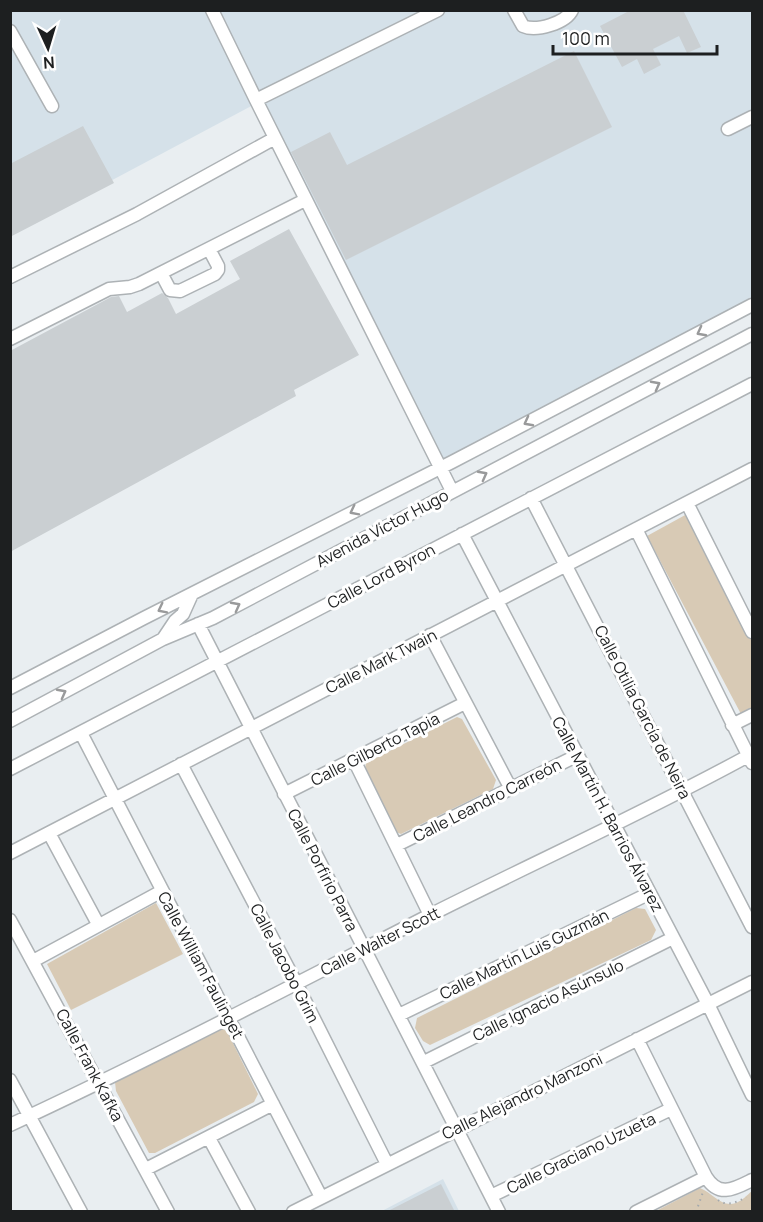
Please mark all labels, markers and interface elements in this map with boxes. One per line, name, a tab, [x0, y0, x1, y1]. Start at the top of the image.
north arrow	[18, 18, 78, 78]
scale bar	[553, 18, 716, 56]
text: 100 m	[562, 26, 610, 50]
text: N	[43, 52, 56, 74]
one-way arrow	[696, 325, 707, 336]
one-way arrow	[649, 381, 660, 392]
one-way arrow	[524, 415, 534, 426]
one-way arrow	[476, 471, 487, 482]
street label: Avenida Víctor Hugo	[312, 484, 452, 572]
one-way arrow	[350, 504, 361, 515]
street label: Calle Lord Byron	[323, 538, 439, 614]
one-way arrow	[157, 602, 168, 613]
one-way arrow	[230, 602, 240, 613]
street label: Calle Otilia García de Neira	[590, 621, 696, 803]
street label: Calle Mark Twain	[322, 623, 440, 699]
one-way arrow	[56, 689, 66, 700]
street label: Calle Gilberto Tapia	[307, 707, 443, 791]
street label: Calle Martín H. Barrios Álvarez	[547, 712, 669, 916]
street label: Calle Leandro Carreón	[409, 753, 565, 847]
street label: Calle Porfirio Parra	[282, 805, 364, 935]
street label: Calle William Faulinget	[153, 887, 249, 1043]
street label: Calle Jacobo Grim	[245, 900, 325, 1026]
street label: Calle Walter Scott	[316, 901, 444, 981]
street label: Calle Martín Luis Guzmán	[436, 903, 612, 1005]
street label: Calle Ignacio Asúnsulo	[469, 954, 627, 1046]
street label: Calle Frank Kafka	[51, 1005, 129, 1125]
street label: Calle Alejandro Manzoni	[438, 1048, 606, 1144]
street label: Calle Graciano Uzueta	[503, 1107, 659, 1199]

